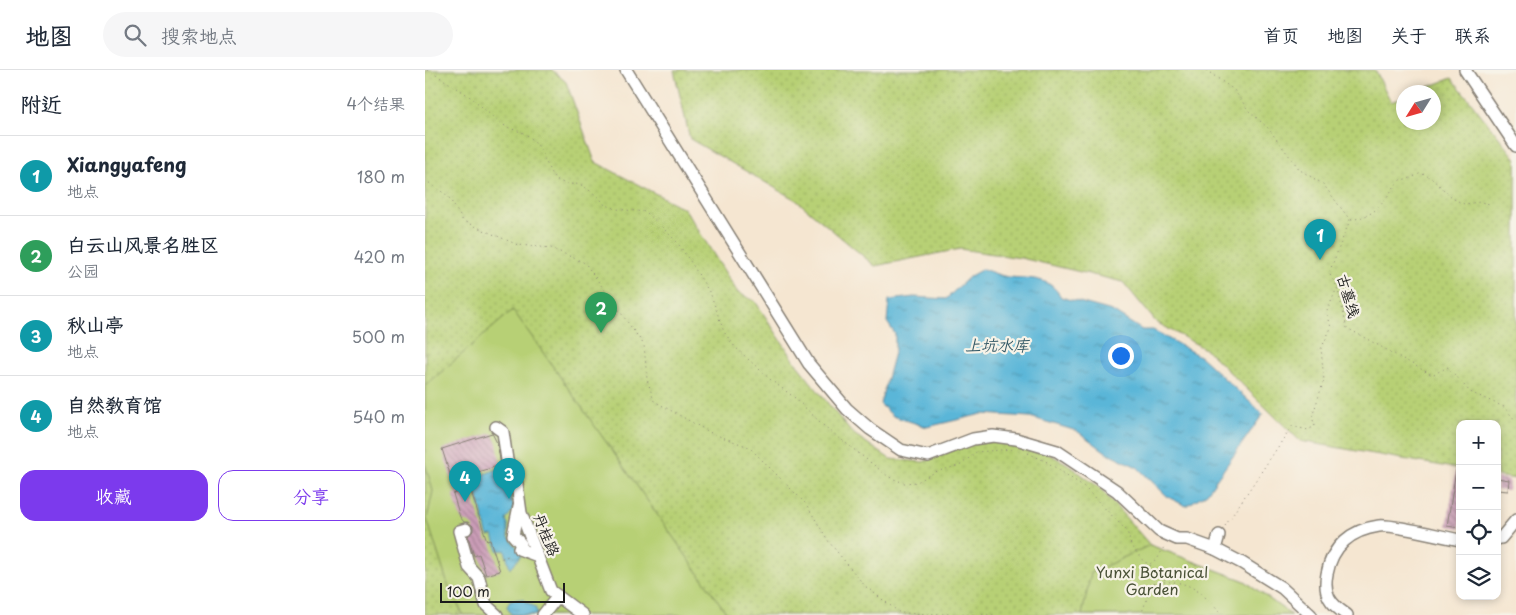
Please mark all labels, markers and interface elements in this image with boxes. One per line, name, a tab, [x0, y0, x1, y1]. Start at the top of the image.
search box	[103, 12, 453, 57]
text: 地图	[25, 17, 73, 53]
icon: search	[121, 21, 149, 49]
text: 搜索地点	[161, 21, 237, 49]
text: 首页	[1263, 21, 1299, 48]
text: 地图	[1327, 21, 1363, 48]
text: 关于	[1391, 21, 1427, 48]
text: 联系	[1455, 21, 1491, 48]
north arrow	[1396, 85, 1441, 130]
text: 附近	[20, 87, 62, 119]
text: 4个结果	[346, 91, 405, 115]
text: Xiangyafeng	[67, 150, 187, 178]
text: 1	[32, 164, 40, 188]
text: 180 m	[357, 164, 405, 188]
text: 地点	[67, 178, 99, 202]
pin: 1	[1304, 219, 1336, 260]
text: 白云山风景名胜区	[67, 230, 219, 258]
text: 2	[30, 244, 42, 268]
text: 420 m	[354, 244, 405, 268]
text: 公园	[67, 258, 99, 282]
street label: 古墓线	[1332, 271, 1367, 320]
pin: 2	[585, 292, 617, 333]
text: 秋山亭	[67, 310, 124, 338]
text: 3	[31, 324, 41, 348]
text: 500 m	[352, 324, 405, 348]
water label: 上坑水库	[965, 332, 1031, 356]
text: 地点	[67, 338, 99, 362]
your location	[1108, 343, 1134, 369]
text: 自然教育馆	[67, 390, 162, 418]
text: 4	[31, 404, 41, 428]
text: 540 m	[352, 404, 405, 428]
text: 地点	[67, 418, 99, 442]
map controls	[1456, 420, 1501, 600]
button: +	[1456, 420, 1501, 465]
pin: 3	[493, 458, 525, 499]
pin: 4	[449, 461, 481, 502]
button: −	[1456, 465, 1501, 510]
button: 收藏	[20, 470, 208, 521]
button: 分享	[218, 470, 405, 521]
street label: 丹桂路	[528, 509, 566, 560]
button: locate	[1456, 510, 1501, 555]
button: layers	[1456, 555, 1501, 600]
park label: Yunxi Botanical Garden	[1096, 560, 1208, 600]
scale bar	[440, 580, 565, 603]
text: 100 m	[447, 581, 490, 602]

